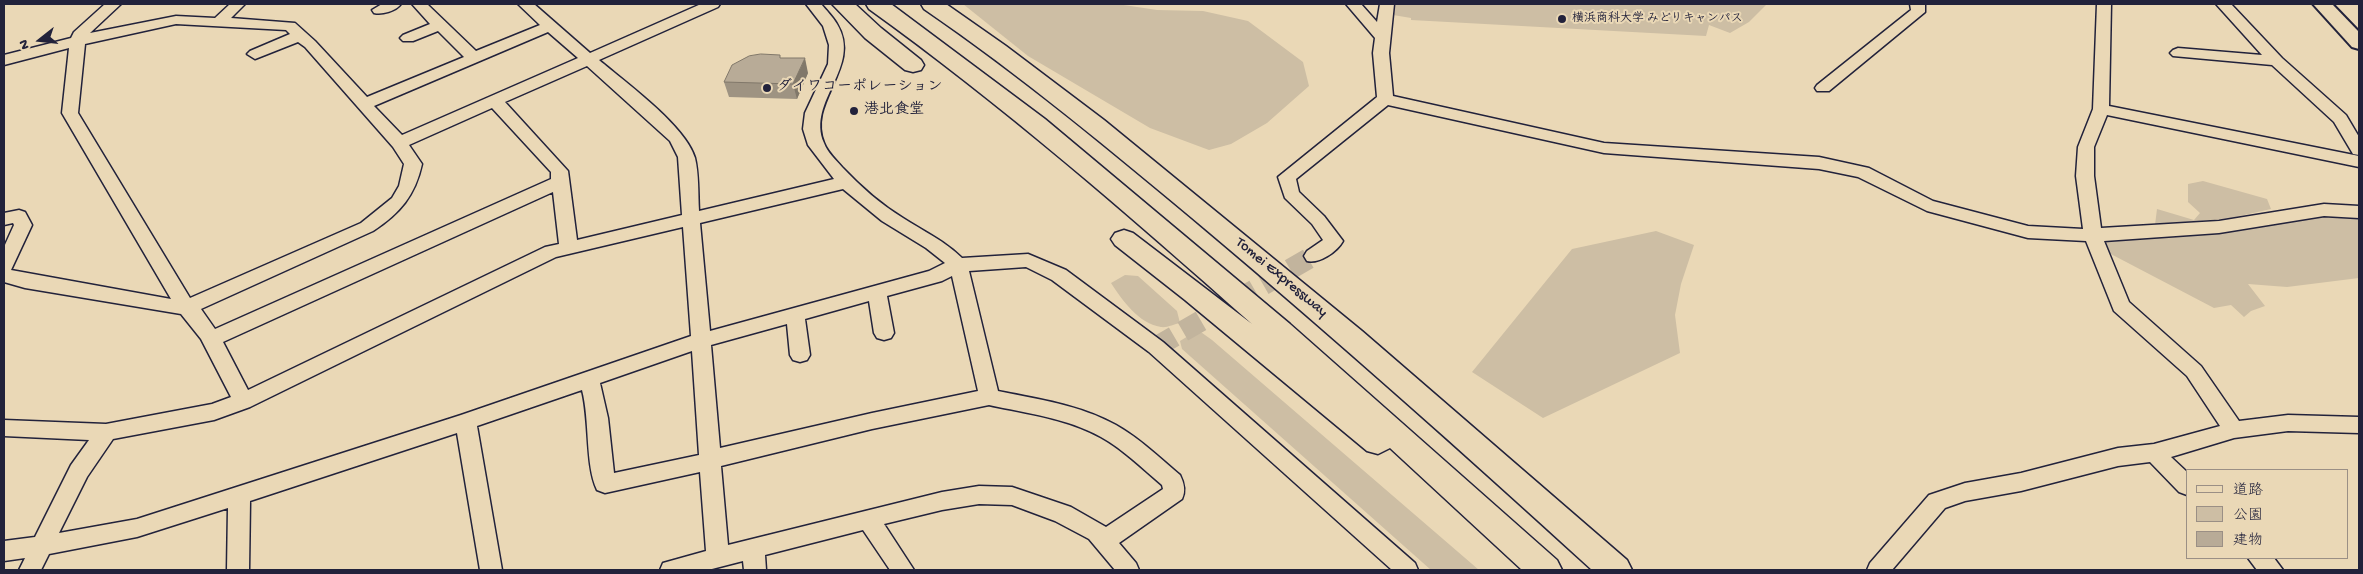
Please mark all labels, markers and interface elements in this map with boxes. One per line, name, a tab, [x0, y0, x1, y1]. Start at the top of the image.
place label: 横浜商科大学 みどりキャンパス	[1572, 12, 1743, 26]
marker: 横浜商科大学 みどりキャンパス	[1556, 13, 1568, 25]
north arrow	[15, 15, 65, 65]
text: N	[16, 38, 35, 51]
place label: ダイワコーポレーション	[777, 79, 943, 97]
marker: ダイワコーポレーション	[761, 82, 773, 94]
place label: 港北食堂	[864, 102, 924, 120]
marker: 港北食堂	[848, 105, 860, 117]
street label: Tomei Expressway	[1231, 234, 1331, 322]
legend	[2186, 469, 2348, 559]
text: 道路	[2233, 482, 2263, 500]
text: 公園	[2233, 507, 2263, 525]
text: 建物	[2233, 532, 2263, 550]

